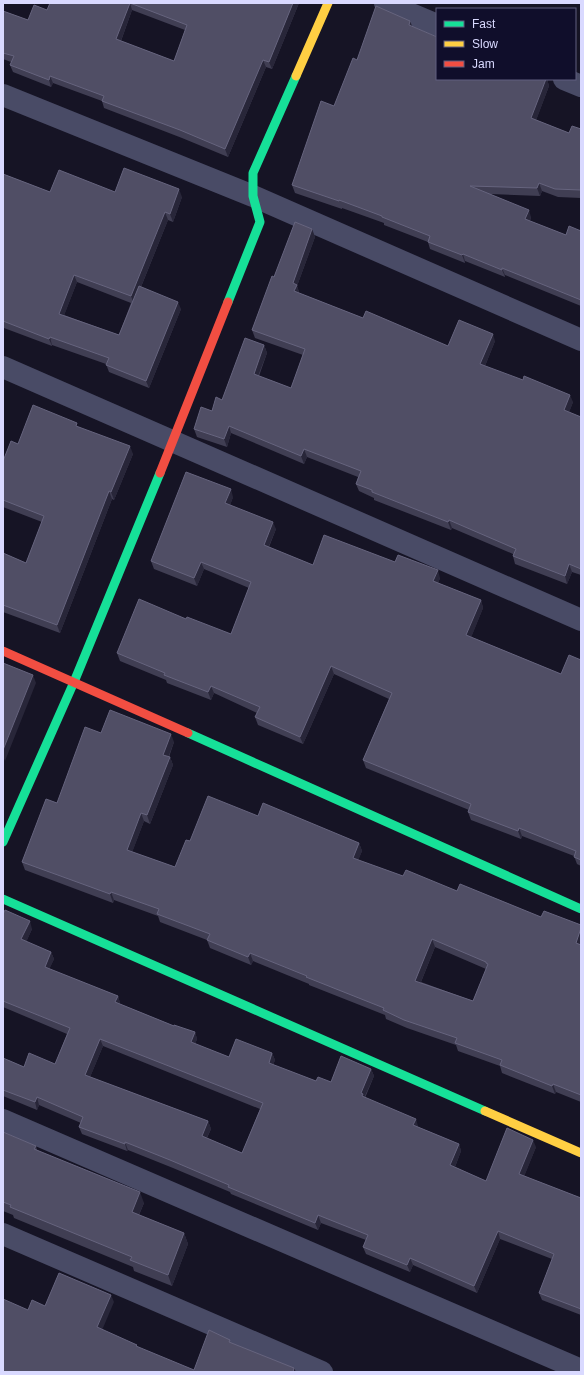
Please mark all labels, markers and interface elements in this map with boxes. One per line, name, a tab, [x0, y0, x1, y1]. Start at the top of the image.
legend	[436, 8, 576, 80]
text: Fast	[472, 17, 496, 31]
text: Slow	[472, 37, 498, 51]
text: Jam	[472, 57, 495, 71]

